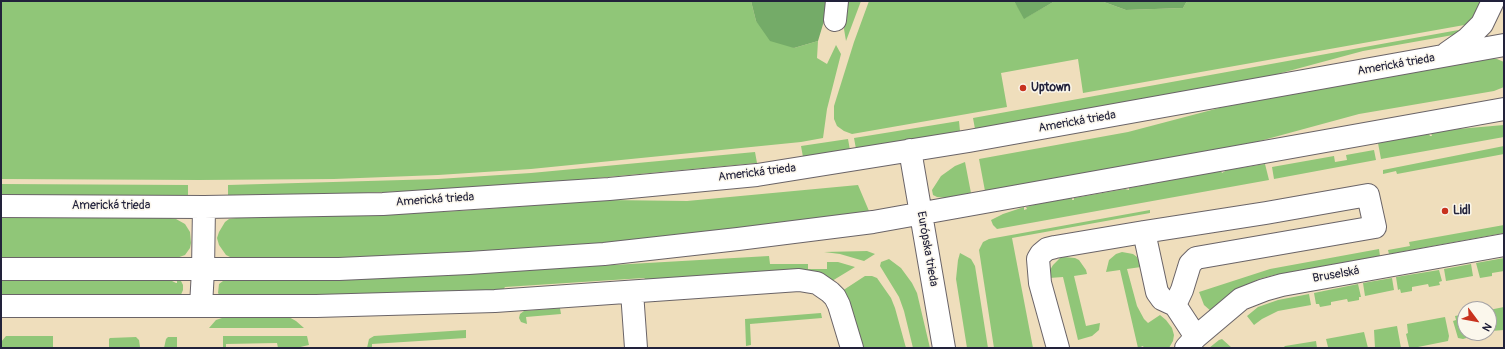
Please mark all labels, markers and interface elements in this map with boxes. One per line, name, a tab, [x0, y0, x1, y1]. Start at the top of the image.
street label: Americká trieda	[1356, 51, 1436, 79]
place label: Uptown	[1031, 81, 1071, 95]
marker: Uptown	[1018, 83, 1028, 93]
street label: Americká trieda	[1037, 108, 1117, 136]
street label: Americká trieda	[717, 161, 797, 185]
street label: Americká trieda	[395, 190, 475, 210]
street label: Americká trieda	[72, 199, 150, 213]
place label: Lidl	[1453, 204, 1471, 218]
marker: Lidl	[1440, 206, 1450, 216]
street label: Európska trieda	[913, 210, 941, 288]
street label: Bruselská	[1311, 264, 1361, 286]
north arrow	[1457, 301, 1497, 341]
text: N	[1479, 320, 1494, 334]

